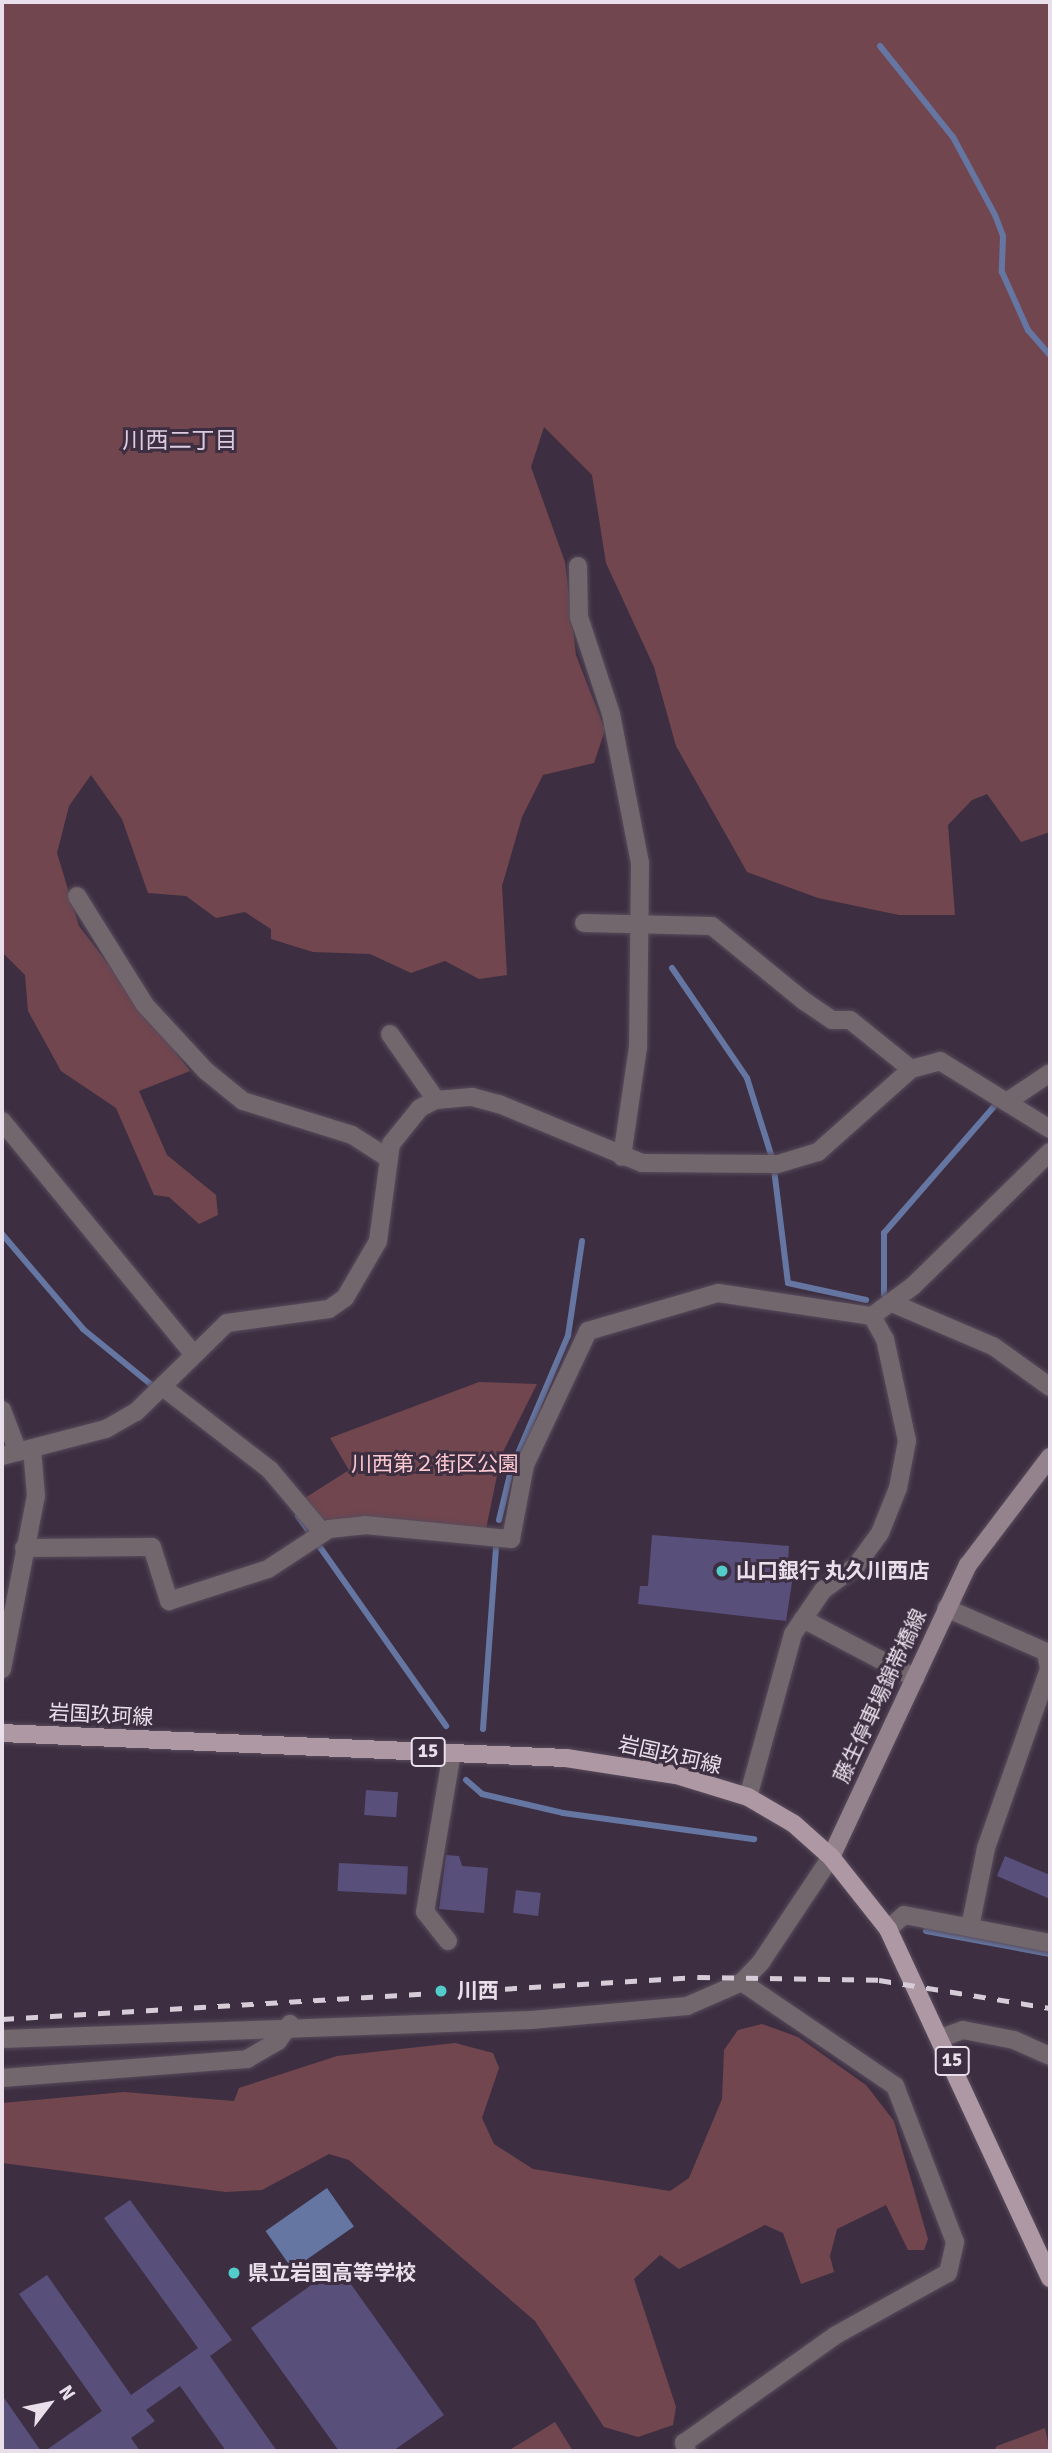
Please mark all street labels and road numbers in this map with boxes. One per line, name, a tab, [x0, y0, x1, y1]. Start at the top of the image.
street label: 藤生停車場錦帯橋線	[829, 1605, 931, 1787]
street label: 岩国玖珂線	[48, 1700, 154, 1730]
street label: 岩国玖珂線	[616, 1731, 724, 1779]
road number: 15	[410, 1736, 446, 1768]
road number: 15	[934, 2046, 970, 2076]

